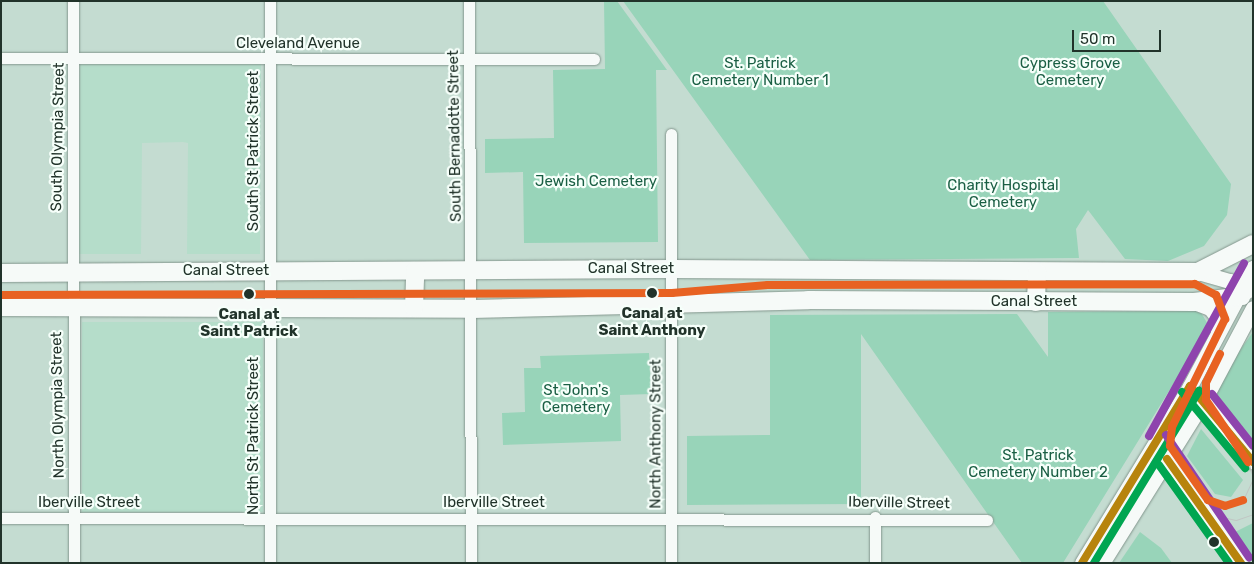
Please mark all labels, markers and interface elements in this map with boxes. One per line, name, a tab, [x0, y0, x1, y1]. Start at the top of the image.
scale bar	[1074, 20, 1163, 52]
text: 50 m	[1080, 30, 1115, 48]
street label: Cleveland Avenue	[236, 35, 360, 53]
street label: South Bernadotte Street	[445, 50, 465, 222]
park label: St. Patrick Cemetery Number 1	[691, 54, 829, 89]
park label: Cypress Grove Cemetery	[1020, 54, 1120, 89]
street label: South Olympia Street	[48, 62, 68, 212]
street label: South St Patrick Street	[245, 71, 263, 231]
park label: Jewish Cemetery	[535, 173, 657, 191]
park label: Charity Hospital Cemetery	[947, 176, 1059, 211]
street label: Canal Street	[588, 260, 674, 278]
street label: Canal Street	[183, 262, 269, 280]
marker: Canal at Saint Anthony	[643, 284, 661, 302]
marker: Canal at Saint Patrick	[240, 285, 258, 303]
street label: Canal Street	[991, 293, 1077, 311]
place label: Canal at Saint Anthony	[598, 304, 706, 339]
place label: Canal at Saint Patrick	[200, 305, 298, 340]
street label: North Olympia Street	[48, 331, 68, 479]
street label: North St Patrick Street	[245, 357, 263, 515]
street label: North Anthony Street	[647, 359, 665, 509]
park label: St John's Cemetery	[542, 381, 610, 416]
park label: St. Patrick Cemetery Number 2	[968, 446, 1108, 481]
street label: Iberville Street	[848, 493, 950, 513]
street label: Iberville Street	[38, 494, 140, 512]
street label: Iberville Street	[443, 494, 545, 512]
unlabelled marker	[1209, 537, 1219, 547]

